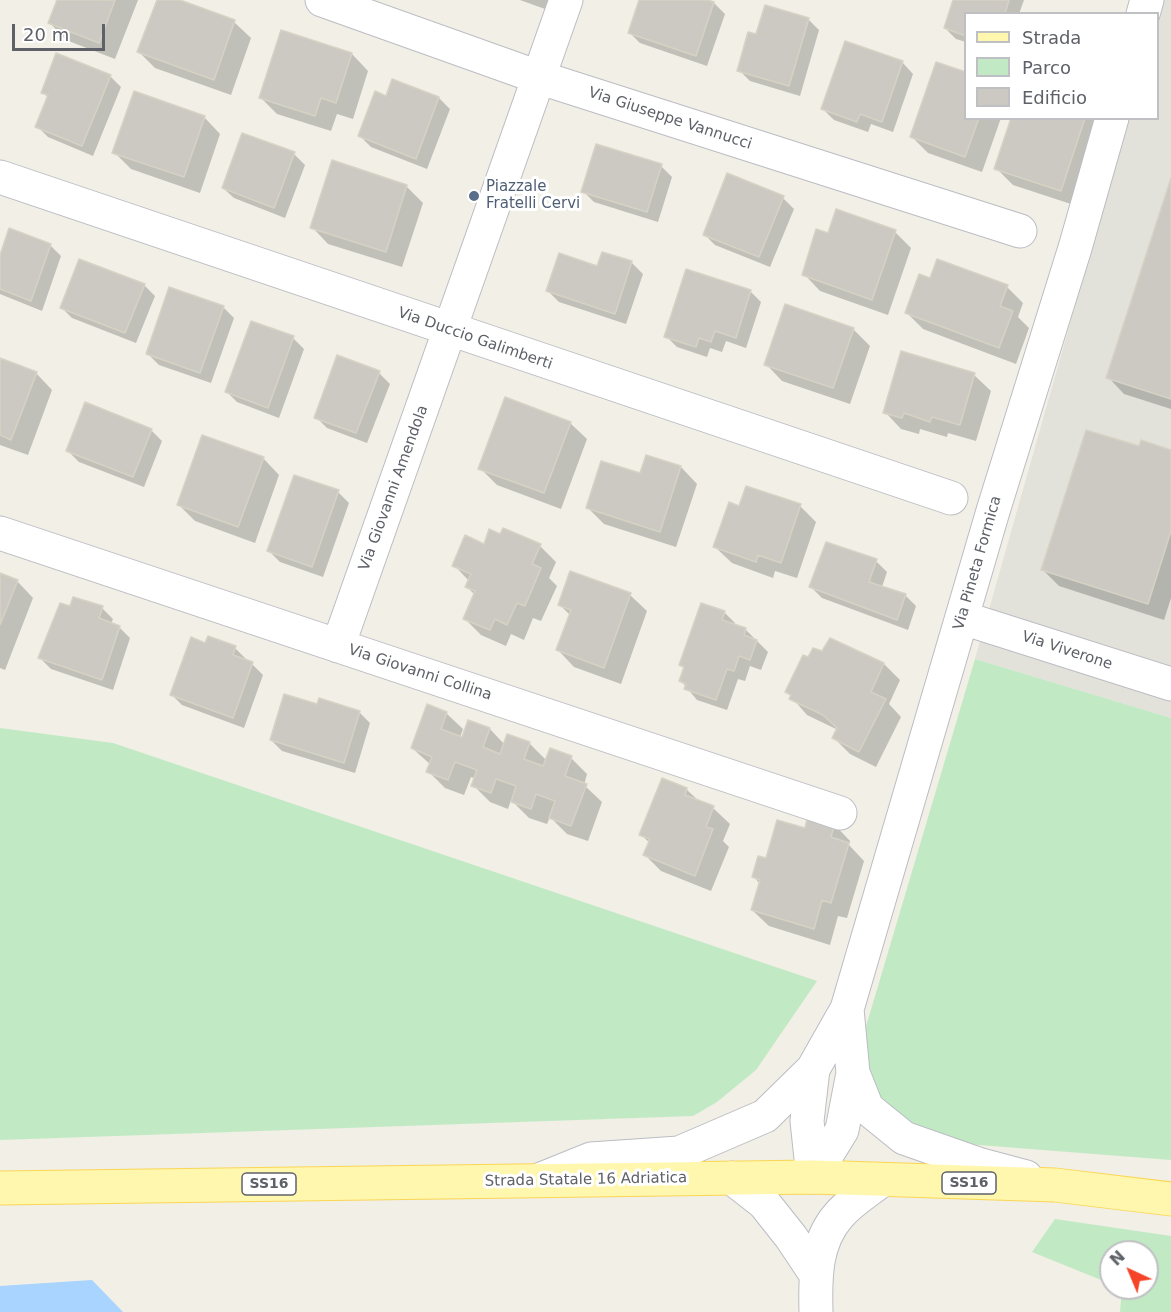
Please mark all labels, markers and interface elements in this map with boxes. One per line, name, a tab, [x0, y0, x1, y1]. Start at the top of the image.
scale bar	[15, 12, 108, 50]
legend	[964, 12, 1159, 120]
text: 20 m	[23, 24, 69, 45]
text: Strada	[1022, 27, 1081, 48]
text: Parco	[1022, 57, 1071, 78]
street label: Via Giuseppe Vannucci	[586, 84, 754, 154]
text: Edificio	[1022, 87, 1087, 108]
place label: Piazzale Fratelli Cervi	[486, 178, 580, 213]
marker: Piazzale Fratelli Cervi	[467, 189, 481, 203]
street label: Via Duccio Galimberti	[395, 304, 555, 374]
street label: Via Giovanni Amendola	[356, 403, 432, 573]
street label: Via Pineta Formica	[950, 494, 1006, 632]
street label: Via Viverone	[1020, 628, 1114, 674]
street label: Via Giovanni Collina	[346, 641, 494, 705]
street label: Strada Statale 16 Adriatica	[485, 1169, 687, 1191]
road number: SS16	[942, 1172, 996, 1194]
road number: SS16	[242, 1173, 296, 1195]
north arrow	[1099, 1240, 1159, 1300]
text: N	[1106, 1247, 1129, 1270]

